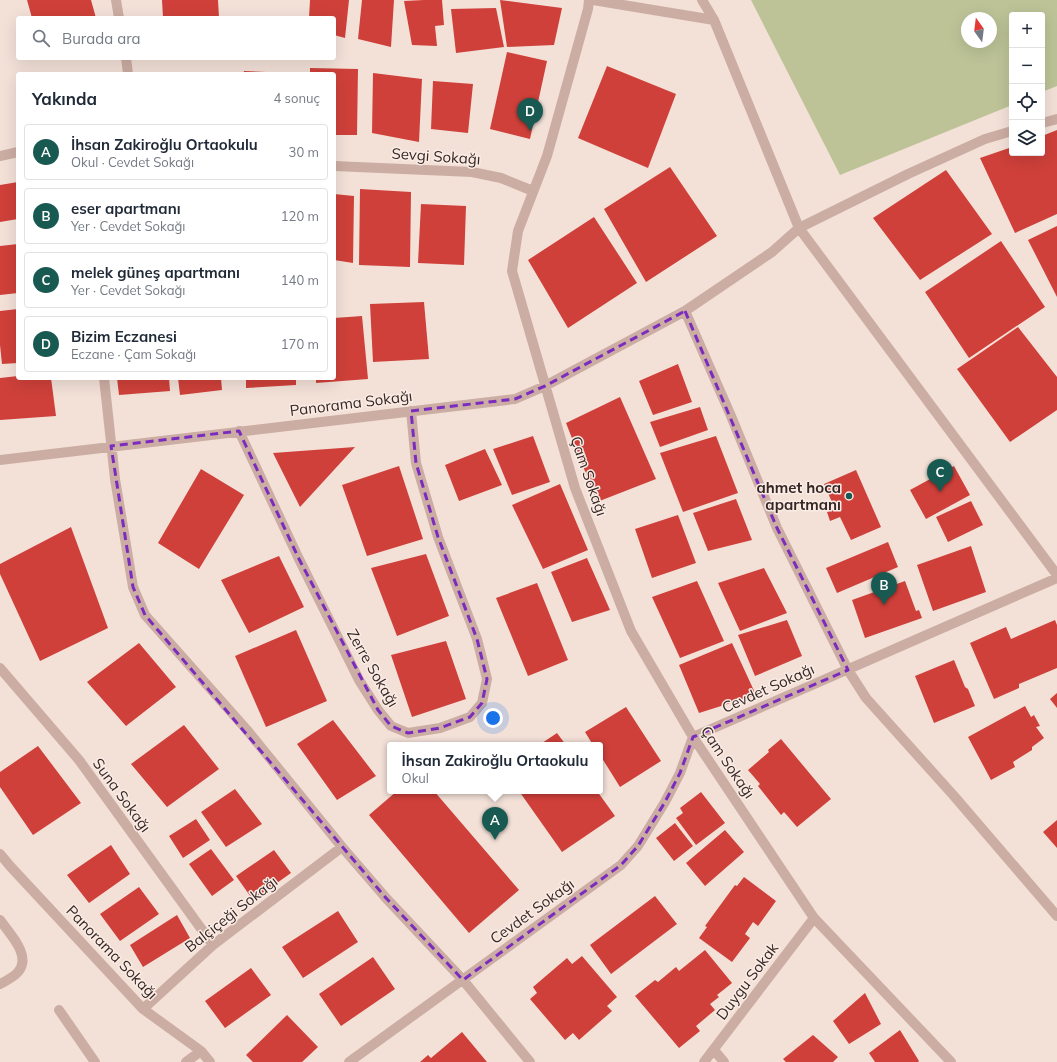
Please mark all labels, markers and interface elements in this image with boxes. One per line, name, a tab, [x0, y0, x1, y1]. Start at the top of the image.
north arrow	[961, 12, 997, 48]
map controls	[1009, 12, 1045, 156]
button: +	[1009, 12, 1045, 48]
search box	[16, 16, 336, 60]
icon: search	[30, 27, 52, 49]
text: Burada ara	[62, 29, 141, 48]
button: −	[1009, 48, 1045, 84]
button: locate	[1009, 84, 1045, 120]
text: Yakında	[32, 88, 97, 109]
text: 4 sonuç	[273, 90, 320, 106]
pin: D	[517, 98, 543, 131]
button: layers	[1009, 120, 1045, 156]
text: İhsan Zakiroğlu Ortaokulu	[71, 135, 258, 154]
street label: Sevgi Sokağı	[391, 143, 481, 169]
text: A	[41, 144, 51, 160]
text: 30 m	[289, 144, 319, 160]
text: Okul · Cevdet Sokağı	[71, 154, 194, 170]
text: eser apartmanı	[71, 199, 181, 218]
text: B	[42, 208, 50, 224]
text: 120 m	[281, 208, 319, 224]
text: Yer · Cevdet Sokağı	[71, 218, 185, 234]
text: melek güneş apartmanı	[71, 263, 240, 282]
text: C	[42, 272, 50, 288]
text: 140 m	[281, 272, 319, 288]
text: Yer · Cevdet Sokağı	[71, 282, 185, 298]
text: Bizim Eczanesi	[71, 327, 177, 346]
text: D	[41, 336, 51, 352]
text: 170 m	[281, 336, 319, 352]
text: Eczane · Çam Sokağı	[71, 346, 196, 362]
street label: Panorama Sokağı	[289, 386, 413, 420]
street label: Çam Sokağı	[566, 434, 612, 518]
pin: C	[927, 459, 953, 492]
place label: ahmet hoca apartmanı	[756, 478, 841, 514]
marker: ahmet hoca apartmanı	[844, 491, 854, 501]
pin: B	[871, 572, 897, 605]
street label: Zerre Sokağı	[343, 626, 403, 710]
street label: Cevdet Sokağı	[719, 659, 817, 717]
your location	[483, 708, 503, 728]
street label: Çam Sokağı	[697, 722, 759, 802]
popup	[387, 742, 603, 794]
text: İhsan Zakiroğlu Ortaokulu	[402, 751, 588, 770]
street label: Suna Sokağı	[89, 754, 155, 836]
text: Okul	[402, 770, 429, 786]
pin: A	[482, 807, 508, 840]
street label: Balçiçeği Sokağı	[181, 872, 281, 956]
street label: Cevdet Sokağı	[486, 874, 578, 948]
street label: Panorama Sokağı	[62, 901, 162, 1003]
street label: Duygu Sokak	[712, 938, 782, 1023]

